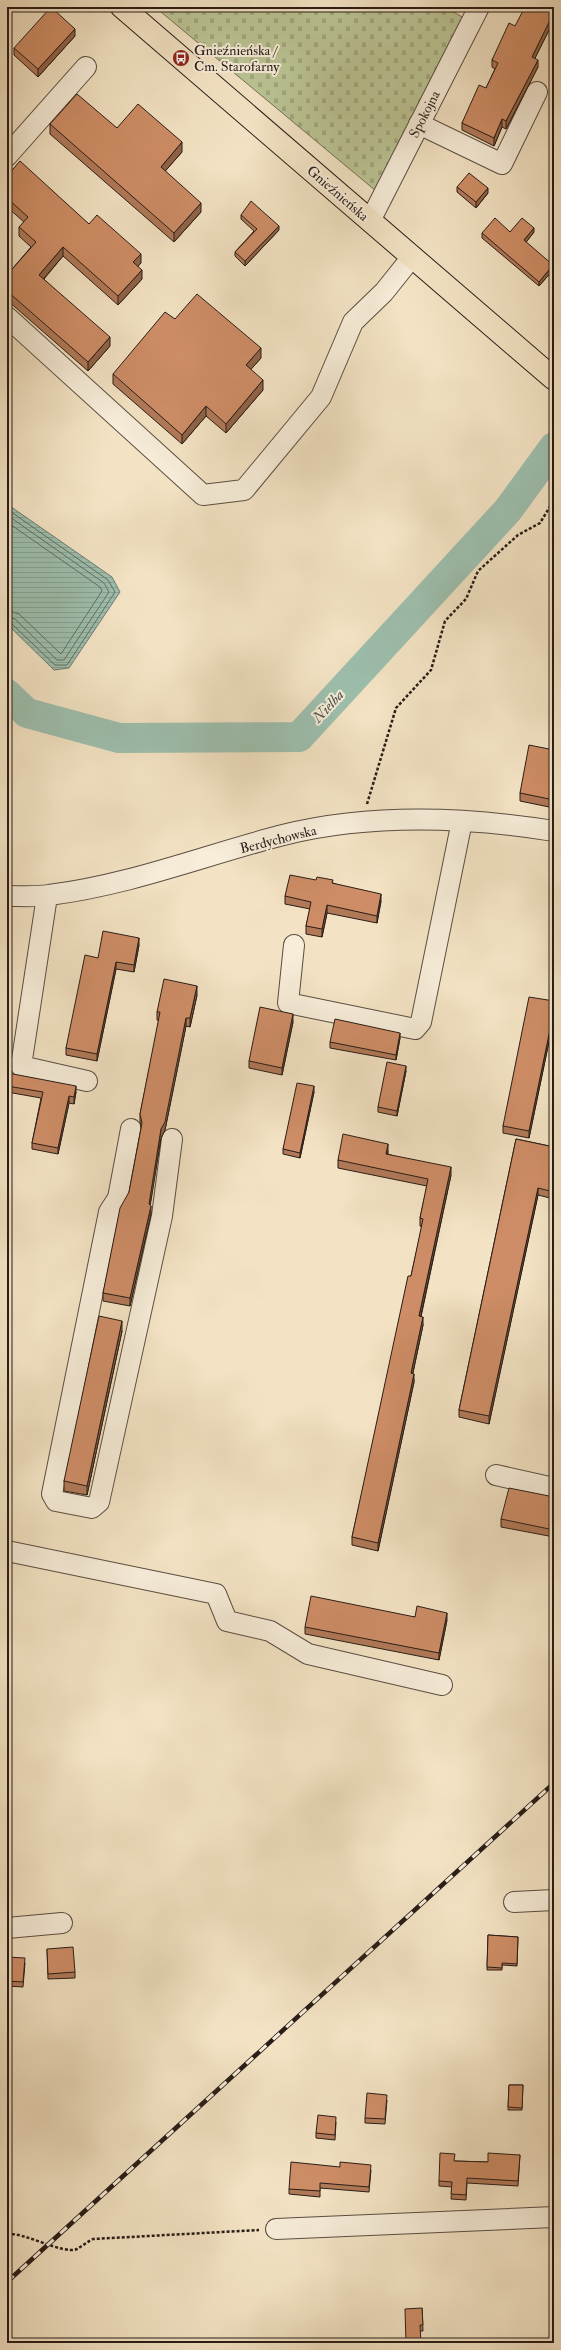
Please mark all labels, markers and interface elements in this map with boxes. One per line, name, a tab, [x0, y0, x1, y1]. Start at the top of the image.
place label: Gnieźnieńska / Cm. Starofarny	[194, 42, 280, 76]
bus stop icon: Gnieźnieńska / Cm. Starofarny	[171, 48, 191, 68]
street label: Spokojna	[405, 87, 445, 141]
street label: Gnieźnieńska	[303, 162, 372, 225]
water label: Nielba	[308, 686, 348, 728]
street label: Berdychowska	[238, 822, 319, 858]

